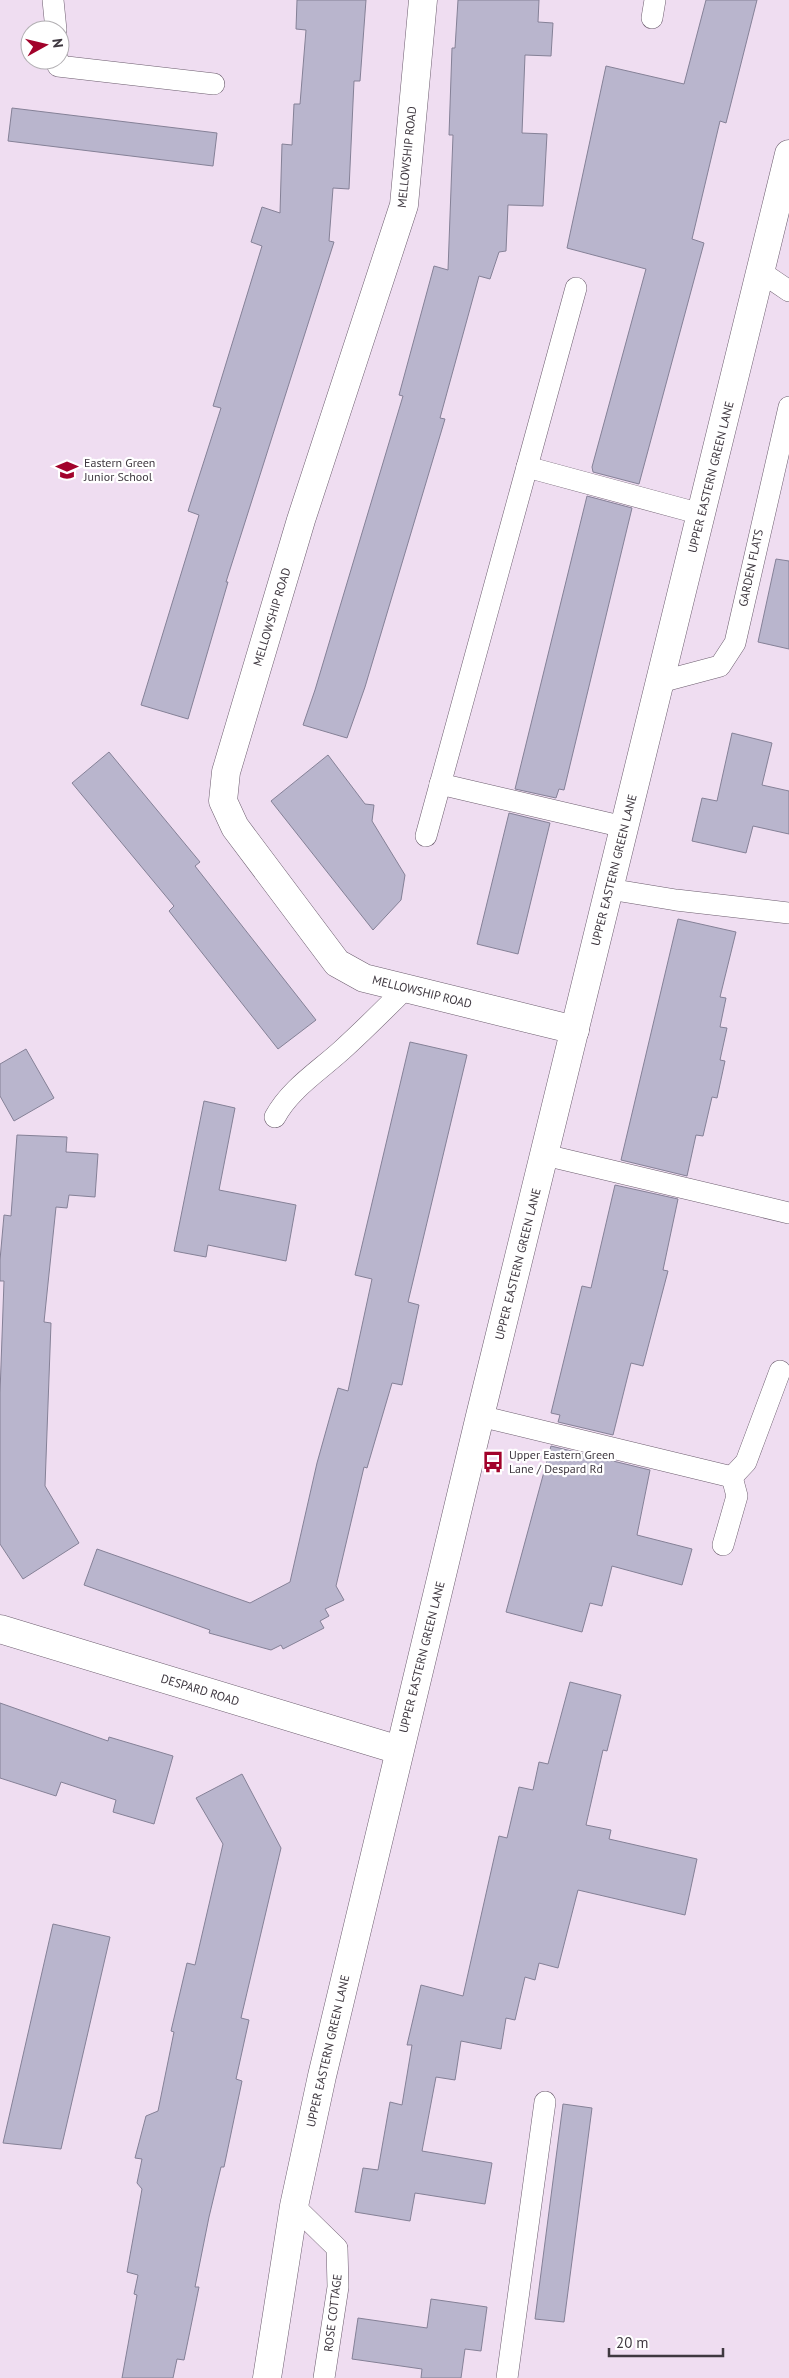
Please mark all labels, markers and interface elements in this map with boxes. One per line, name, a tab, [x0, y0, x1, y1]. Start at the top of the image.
north arrow	[20, 20, 70, 70]
text: N	[48, 37, 67, 49]
street label: MELLOWSHIP ROAD	[394, 105, 419, 209]
street label: UPPER EASTERN GREEN LANE	[684, 399, 737, 554]
place label: Eastern Green Junior School	[83, 455, 155, 484]
school or university icon: Eastern Green Junior School	[54, 457, 80, 483]
street label: GARDEN FLATS	[735, 528, 766, 608]
street label: MELLOWSHIP ROAD	[249, 566, 294, 668]
street label: UPPER EASTERN GREEN LANE	[587, 792, 640, 947]
street label: MELLOWSHIP ROAD	[371, 972, 474, 1011]
street label: UPPER EASTERN GREEN LANE	[491, 1186, 544, 1341]
place label: Upper Eastern Green Lane / Despard Rd	[509, 1447, 615, 1476]
bus stop icon: Upper Eastern Green Lane / Despard Rd	[480, 1449, 506, 1475]
street label: UPPER EASTERN GREEN LANE	[395, 1579, 448, 1734]
street label: DESPARD ROAD	[159, 1670, 241, 1709]
street label: UPPER EASTERN GREEN LANE	[303, 1973, 352, 2128]
street label: ROSE COTTAGE	[320, 2273, 345, 2353]
scale bar	[609, 2326, 723, 2358]
text: 20 m	[616, 2333, 649, 2352]

